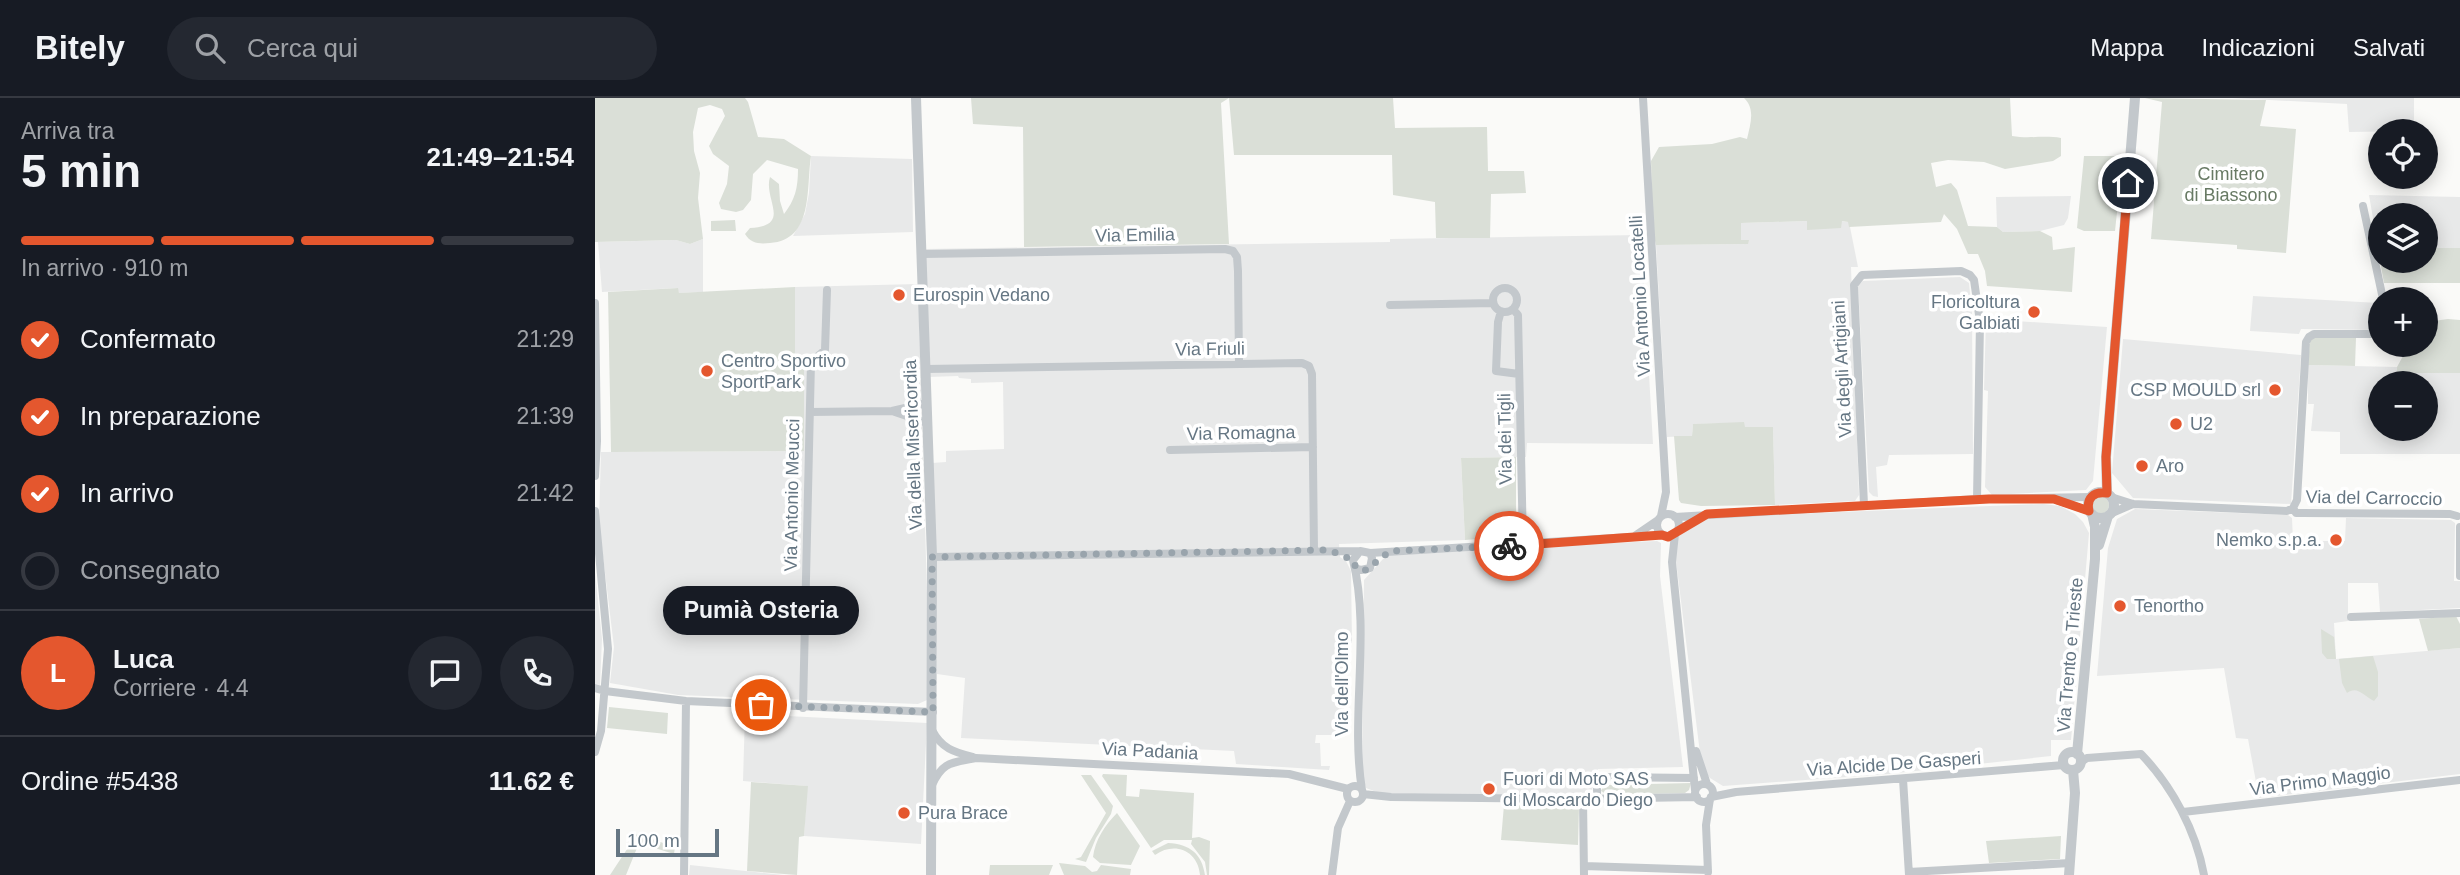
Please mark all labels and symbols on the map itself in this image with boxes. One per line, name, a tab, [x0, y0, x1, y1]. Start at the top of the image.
pin	[2098, 153, 2158, 213]
park label: Cimitero di Biassono	[2184, 164, 2278, 205]
street label: Via Antonio Locatelli	[1626, 215, 1654, 377]
street label: Via Emilia	[1095, 224, 1176, 246]
place label: Eurospin Vedano	[913, 285, 1050, 305]
marker: Eurospin Vedano	[891, 287, 907, 303]
place label: Floricoltura Galbiati	[1931, 292, 2021, 333]
street label: Via degli Artigiani	[1828, 300, 1856, 438]
marker: Floricoltura Galbiati	[2026, 304, 2042, 320]
street label: Via Friuli	[1175, 338, 1245, 360]
place label: Centro Sportivo SportPark	[721, 351, 846, 392]
street label: Via della Misericordia	[900, 358, 926, 531]
marker: Centro Sportivo SportPark	[699, 363, 715, 379]
place label: CSP MOULD srl	[2130, 380, 2261, 400]
marker: CSP MOULD srl	[2267, 382, 2283, 398]
street label: Via dei Tigli	[1494, 393, 1516, 485]
place label: U2	[2190, 414, 2213, 434]
marker: U2	[2168, 416, 2184, 432]
street label: Via Antonio Meucci	[781, 418, 803, 572]
street label: Via Romagna	[1186, 422, 1297, 444]
place label: Aro	[2156, 456, 2184, 476]
marker: Aro	[2134, 458, 2150, 474]
street label: Via del Carroccio	[2305, 487, 2443, 509]
courier	[1474, 511, 1544, 581]
place label: Nemko s.p.a.	[2216, 530, 2322, 550]
marker: Nemko s.p.a.	[2328, 532, 2344, 548]
street label: Via Trento e Trieste	[2053, 577, 2087, 733]
callout: Pumià Osteria	[663, 586, 859, 635]
place label: Tenortho	[2134, 596, 2204, 616]
marker: Tenortho	[2112, 598, 2128, 614]
street label: Via dell'Olmo	[1332, 631, 1352, 737]
pin	[731, 675, 791, 735]
street label: Via Padania	[1101, 738, 1200, 764]
street label: Via Alcide De Gasperi	[1806, 748, 1982, 780]
street label: Via Primo Maggio	[2248, 762, 2392, 800]
place label: Fuori di Moto SAS di Moscardo Diego	[1503, 769, 1653, 810]
marker: Fuori di Moto SAS di Moscardo Diego	[1481, 781, 1497, 797]
place label: Pura Brace	[918, 803, 1008, 823]
marker: Pura Brace	[896, 805, 912, 821]
scale bar	[616, 826, 719, 858]

